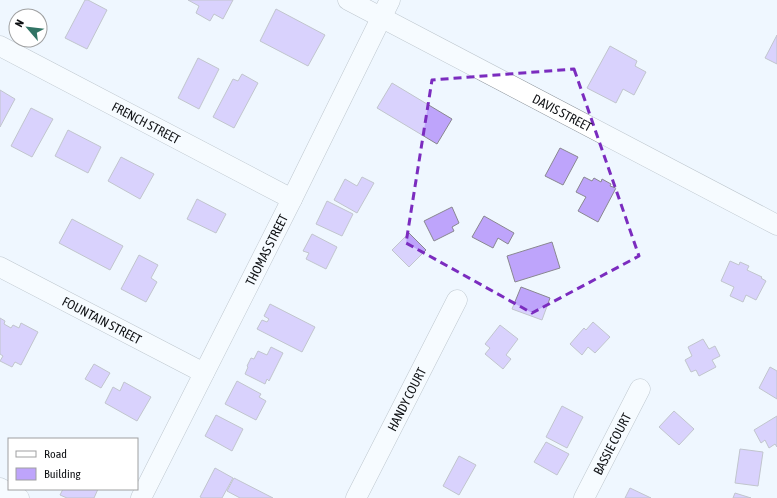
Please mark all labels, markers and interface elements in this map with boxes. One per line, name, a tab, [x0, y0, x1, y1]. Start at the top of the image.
north arrow	[8, 8, 48, 48]
text: N	[12, 18, 26, 29]
street label: DAVIS STREET	[530, 91, 595, 134]
street label: FRENCH STREET	[110, 99, 183, 147]
street label: THOMAS STREET	[242, 212, 291, 288]
street label: FOUNTAIN STREET	[60, 293, 144, 347]
street label: HANDY COURT	[384, 365, 429, 433]
street label: BASSIE COURT	[590, 410, 634, 477]
legend	[8, 438, 138, 490]
text: Road	[44, 447, 67, 461]
text: Building	[44, 467, 82, 481]

